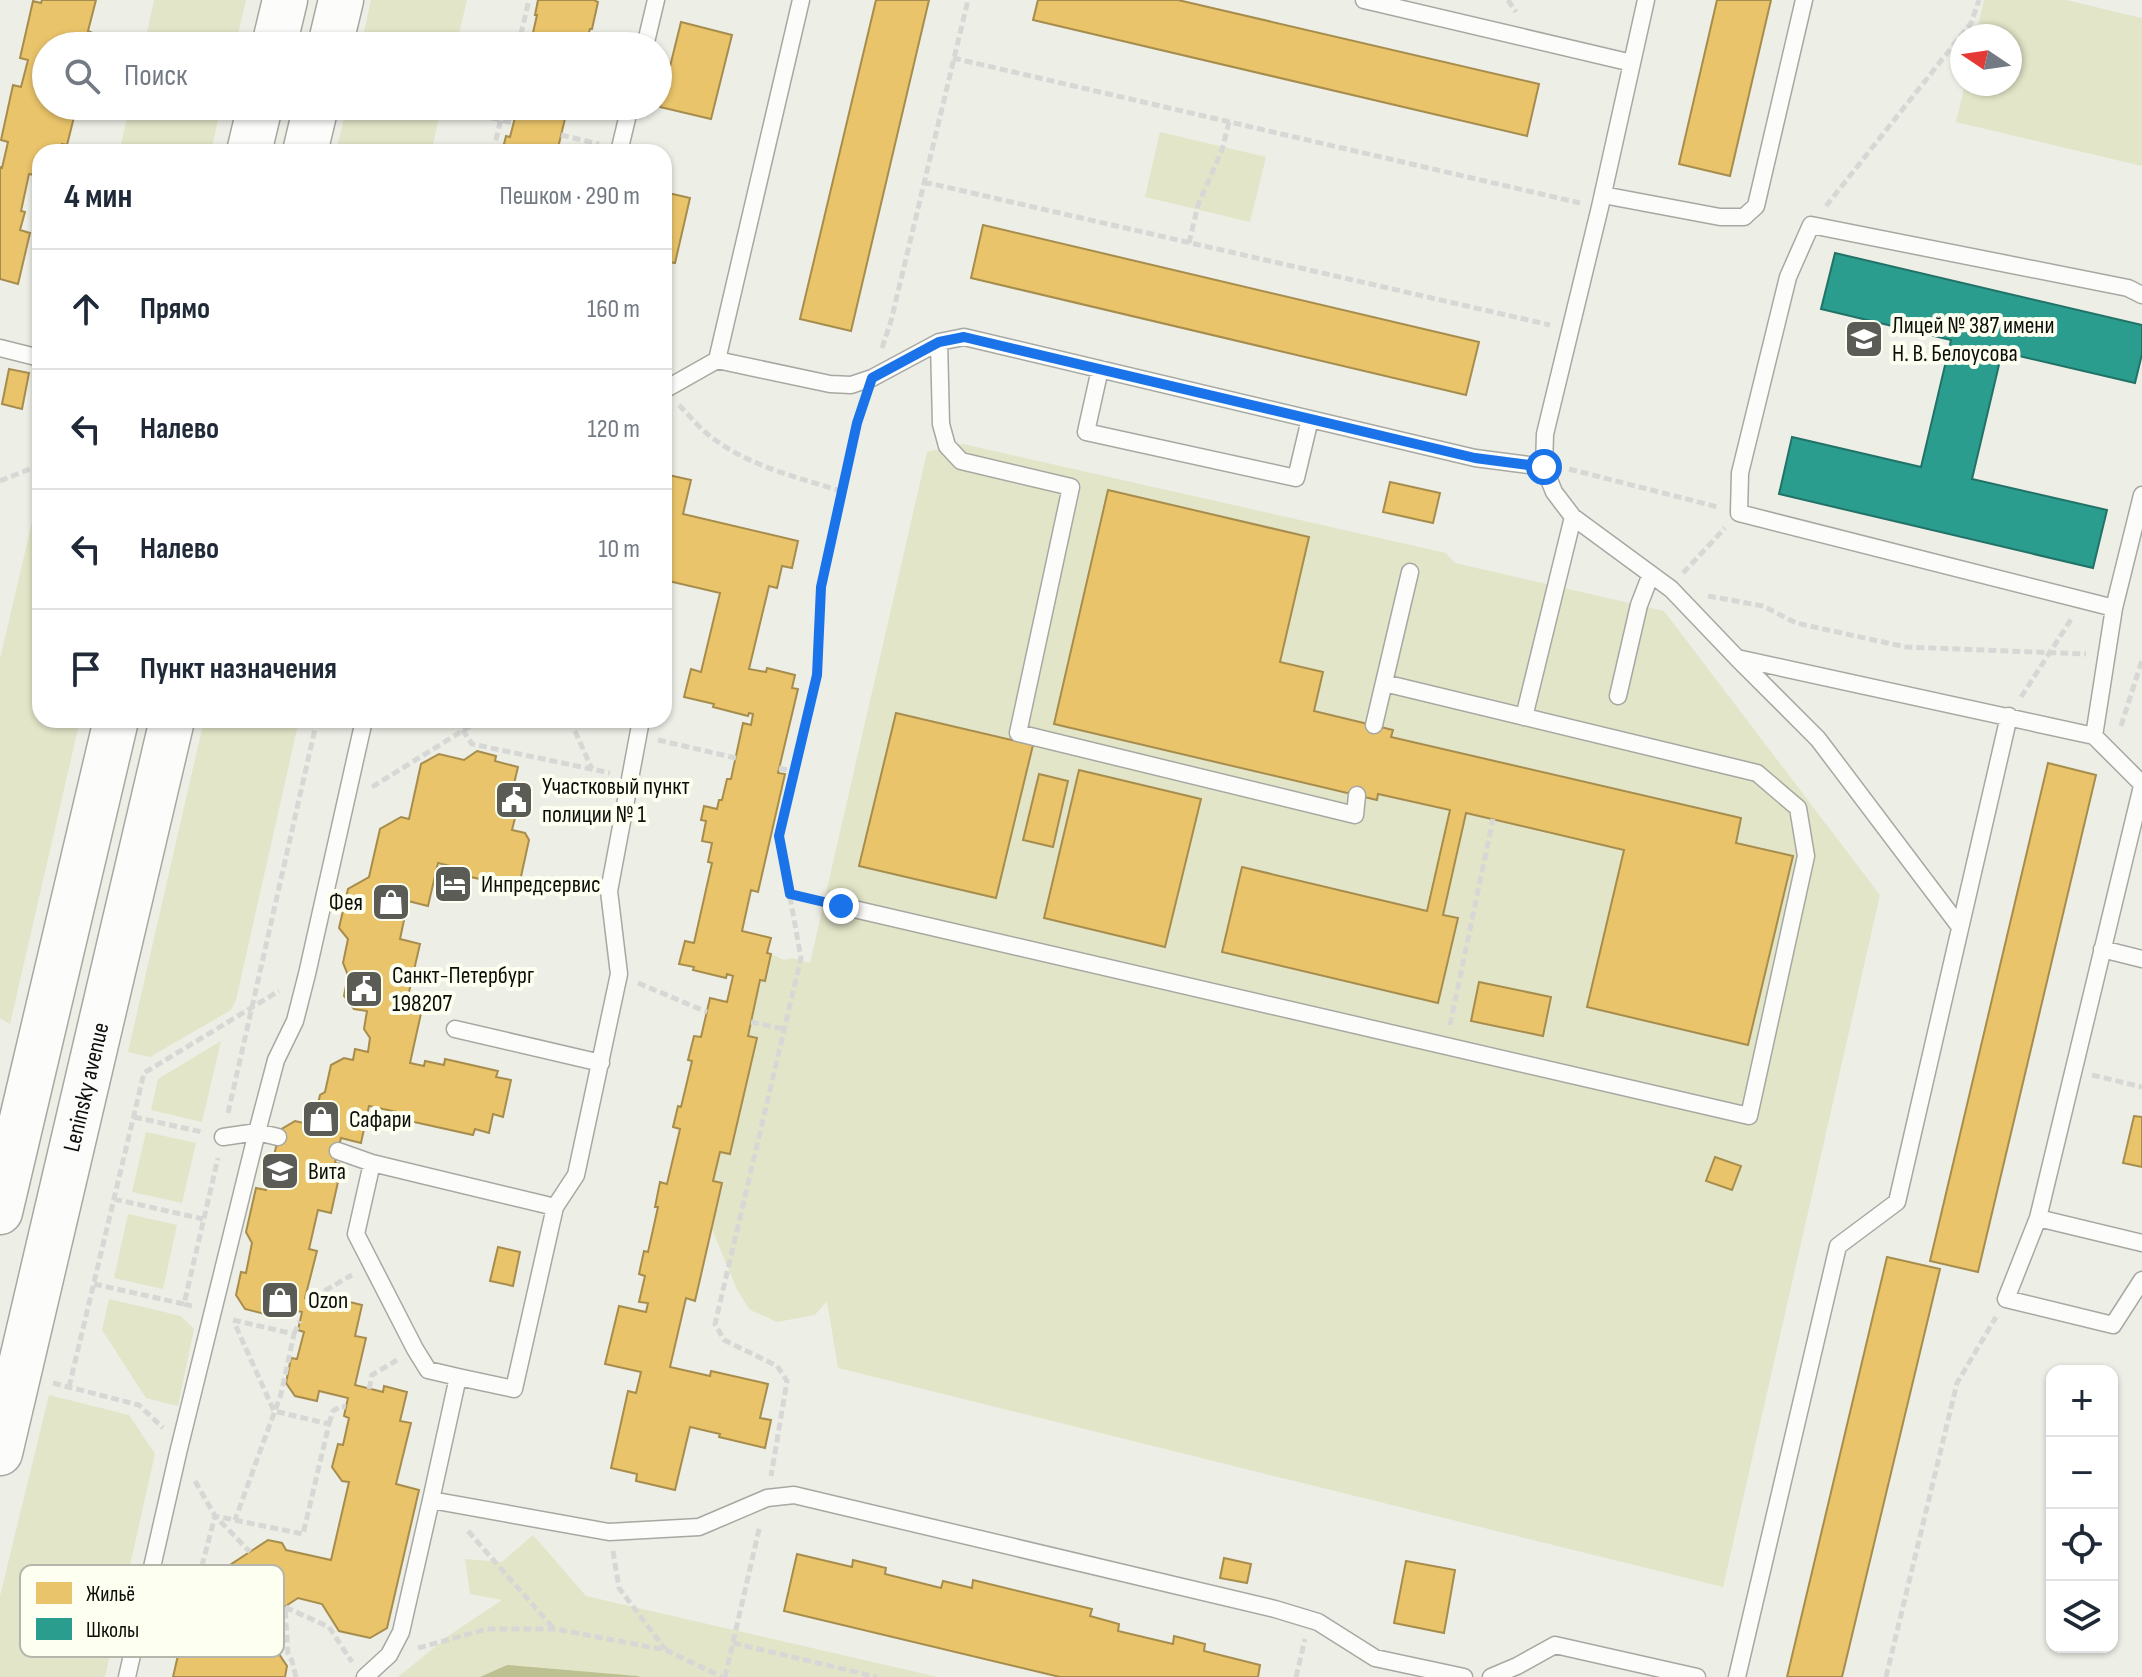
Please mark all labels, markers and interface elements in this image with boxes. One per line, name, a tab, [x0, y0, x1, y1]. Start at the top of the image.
north arrow	[1950, 24, 2022, 96]
search box	[32, 32, 672, 120]
icon: search	[60, 54, 104, 98]
text: Поиск	[124, 58, 187, 94]
text: 4 мин	[64, 176, 132, 217]
text: Пешком · 290 m	[499, 181, 640, 212]
icon: ahead	[64, 287, 108, 331]
text: Прямо	[140, 291, 210, 327]
text: 160 m	[587, 294, 640, 325]
place label: Лицей № 387 имени Н. В. Белоусова	[1892, 311, 2054, 368]
school or university icon: Лицей № 387 имени Н. В. Белоусова	[1843, 318, 1885, 360]
icon: left	[64, 407, 108, 451]
text: Налево	[140, 411, 219, 447]
text: 120 m	[587, 414, 640, 445]
route start	[1526, 449, 1562, 485]
icon: left	[64, 527, 108, 571]
text: Налево	[140, 531, 219, 567]
text: 10 m	[598, 534, 640, 565]
icon: arrive	[64, 647, 108, 691]
text: Пункт назначения	[140, 651, 337, 687]
place label: Участковый пункт полиции № 1	[542, 772, 690, 829]
public building icon: Участковый пункт полиции № 1	[493, 779, 535, 821]
hotel icon: Инпредсервис	[432, 863, 474, 905]
place label: Инпредсервис	[481, 870, 601, 899]
shop icon: Фея	[370, 881, 412, 923]
place label: Фея	[329, 888, 363, 917]
route end	[823, 888, 859, 924]
place label: Санкт-Петербург 198207	[392, 961, 534, 1018]
public building icon: Санкт-Петербург 198207	[343, 968, 385, 1010]
street label: Leninsky avenue	[57, 1019, 115, 1155]
shop icon: Сафари	[300, 1098, 342, 1140]
place label: Сафари	[349, 1105, 412, 1134]
school or university icon: Вита	[259, 1150, 301, 1192]
place label: Вита	[308, 1157, 346, 1186]
shop icon: Ozon	[259, 1279, 301, 1321]
place label: Ozon	[308, 1286, 348, 1315]
map controls	[2046, 1365, 2118, 1653]
button: +	[2046, 1365, 2118, 1437]
button: −	[2046, 1437, 2118, 1509]
button: locate	[2046, 1509, 2118, 1581]
legend	[20, 1565, 284, 1657]
text: Жильё	[86, 1581, 135, 1608]
button: layers	[2046, 1581, 2118, 1653]
text: Школы	[86, 1617, 139, 1644]

